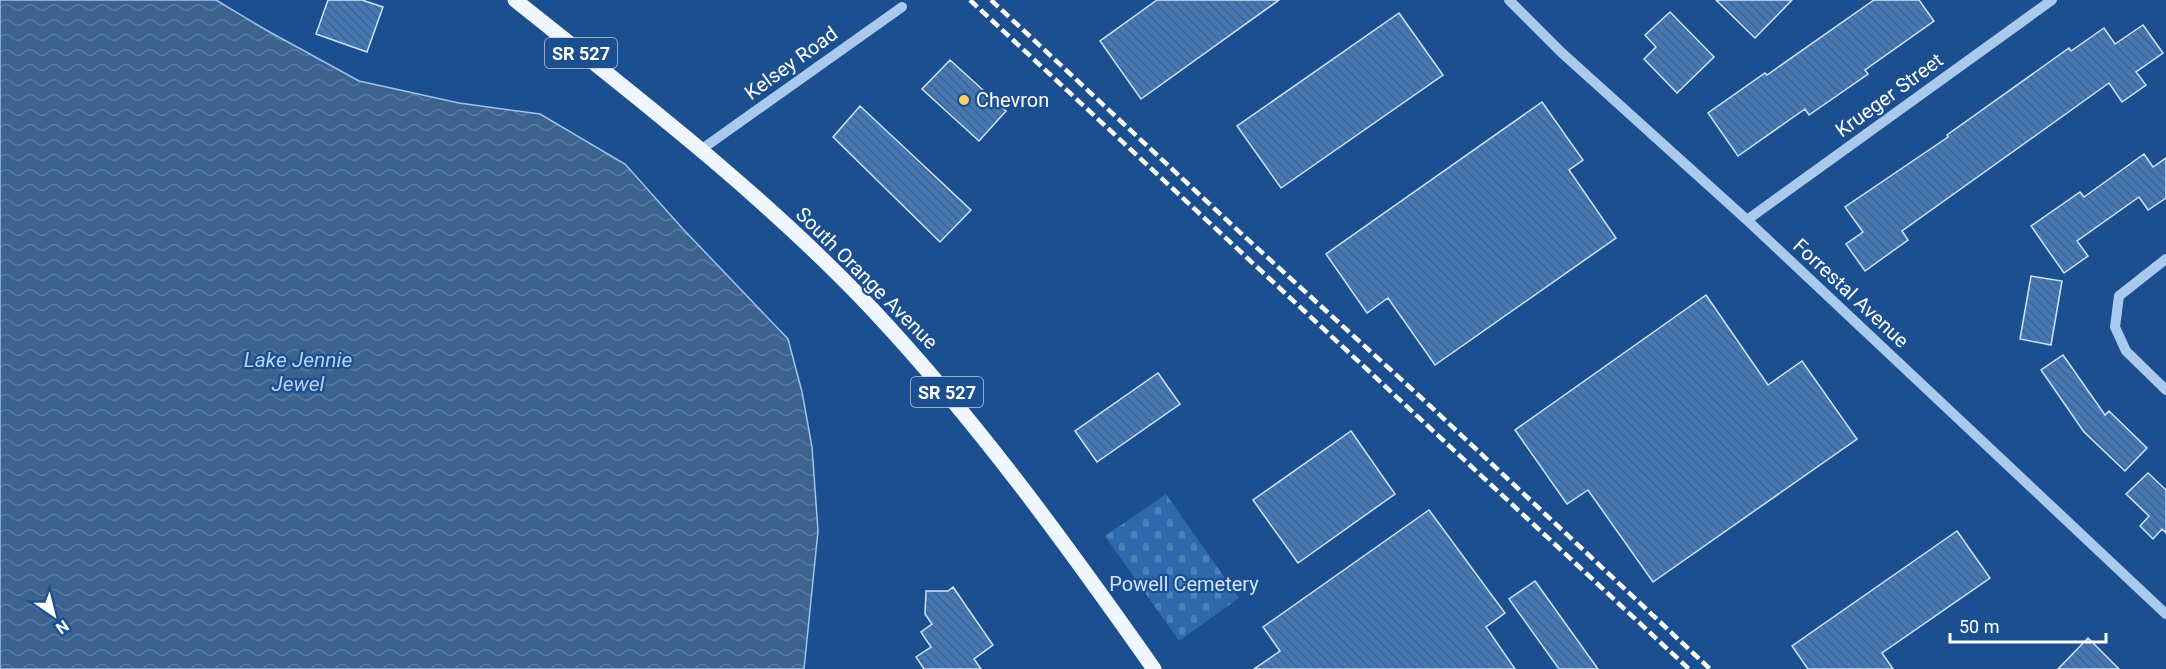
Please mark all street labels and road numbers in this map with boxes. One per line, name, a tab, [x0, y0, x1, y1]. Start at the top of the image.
street label: Kelsey Road	[740, 21, 842, 105]
road number: SR 527	[545, 38, 617, 68]
street label: Krueger Street	[1830, 48, 1948, 142]
street label: South Orange Avenue	[791, 202, 943, 354]
street label: Forrestal Avenue	[1788, 233, 1914, 353]
road number: SR 527	[911, 377, 983, 407]

